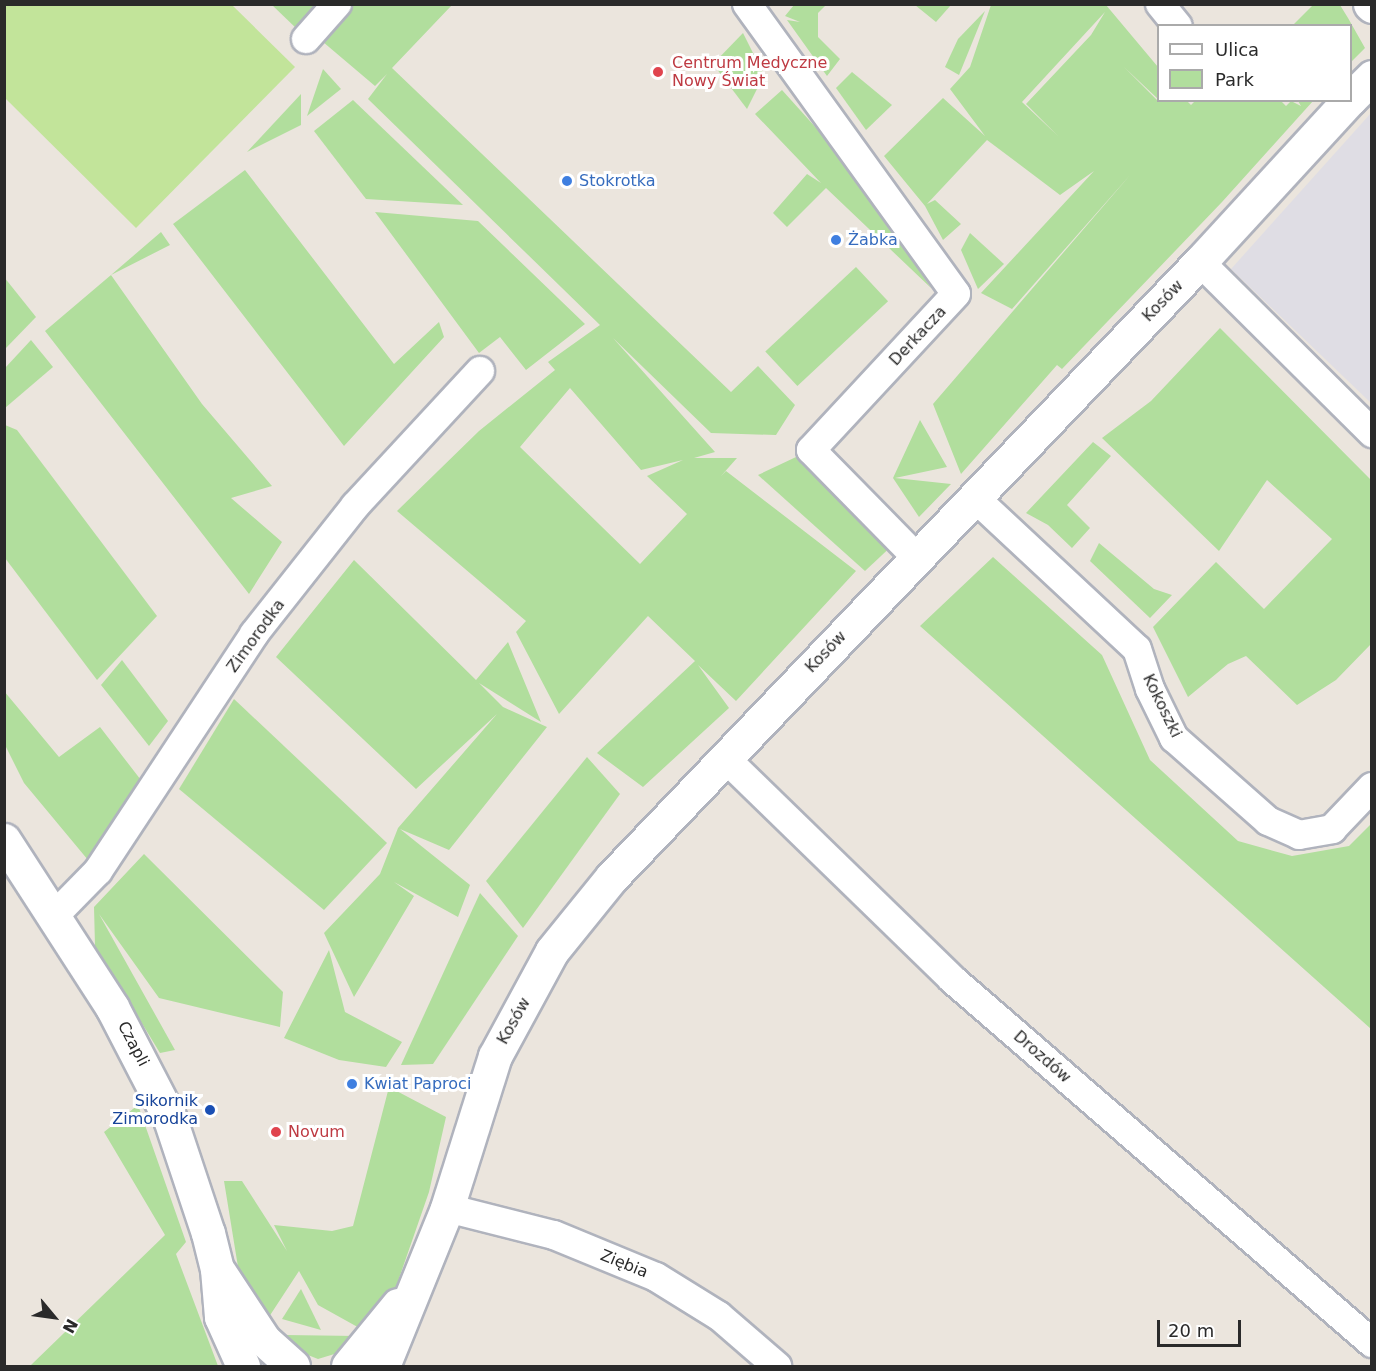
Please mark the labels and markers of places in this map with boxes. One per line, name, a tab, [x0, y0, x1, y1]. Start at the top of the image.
place label: Centrum Medyczne Nowy Świat	[672, 53, 827, 91]
marker: Centrum Medyczne Nowy Świat	[649, 63, 667, 81]
place label: Stokrotka	[579, 171, 656, 191]
marker: Stokrotka	[560, 174, 574, 188]
place label: Żabka	[848, 230, 898, 250]
marker: Żabka	[829, 233, 843, 247]
place label: Kwiat Paproci	[364, 1074, 471, 1094]
marker: Kwiat Paproci	[345, 1077, 359, 1091]
place label: Sikornik Zimorodka	[112, 1091, 198, 1129]
marker: Sikornik Zimorodka	[203, 1103, 217, 1117]
place label: Novum	[288, 1122, 345, 1142]
marker: Novum	[269, 1125, 283, 1139]

